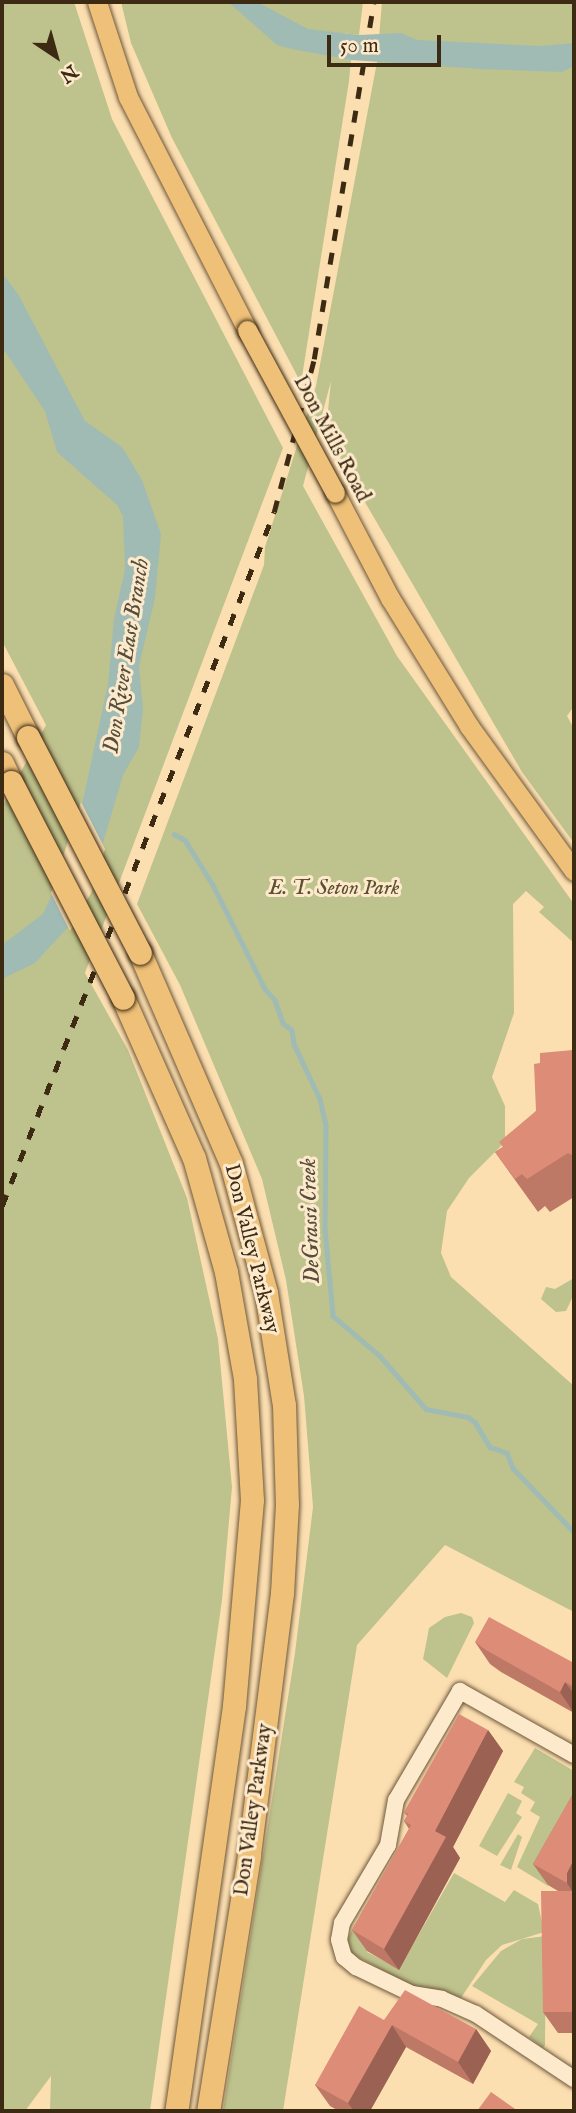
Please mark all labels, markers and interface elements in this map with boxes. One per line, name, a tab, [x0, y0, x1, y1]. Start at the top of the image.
north arrow	[21, 21, 91, 91]
scale bar	[331, 21, 445, 65]
text: 50 m	[340, 33, 379, 60]
text: N	[55, 58, 82, 88]
street label: Don Mills Road	[287, 371, 375, 507]
water label: Don River East Branch	[98, 557, 156, 755]
park label: E. T. Seton Park	[269, 876, 399, 902]
water label: DeGrassi Creek	[295, 1158, 327, 1284]
street label: Don Valley Parkway	[218, 1161, 284, 1337]
street label: Don Valley Parkway	[229, 1722, 279, 1898]

